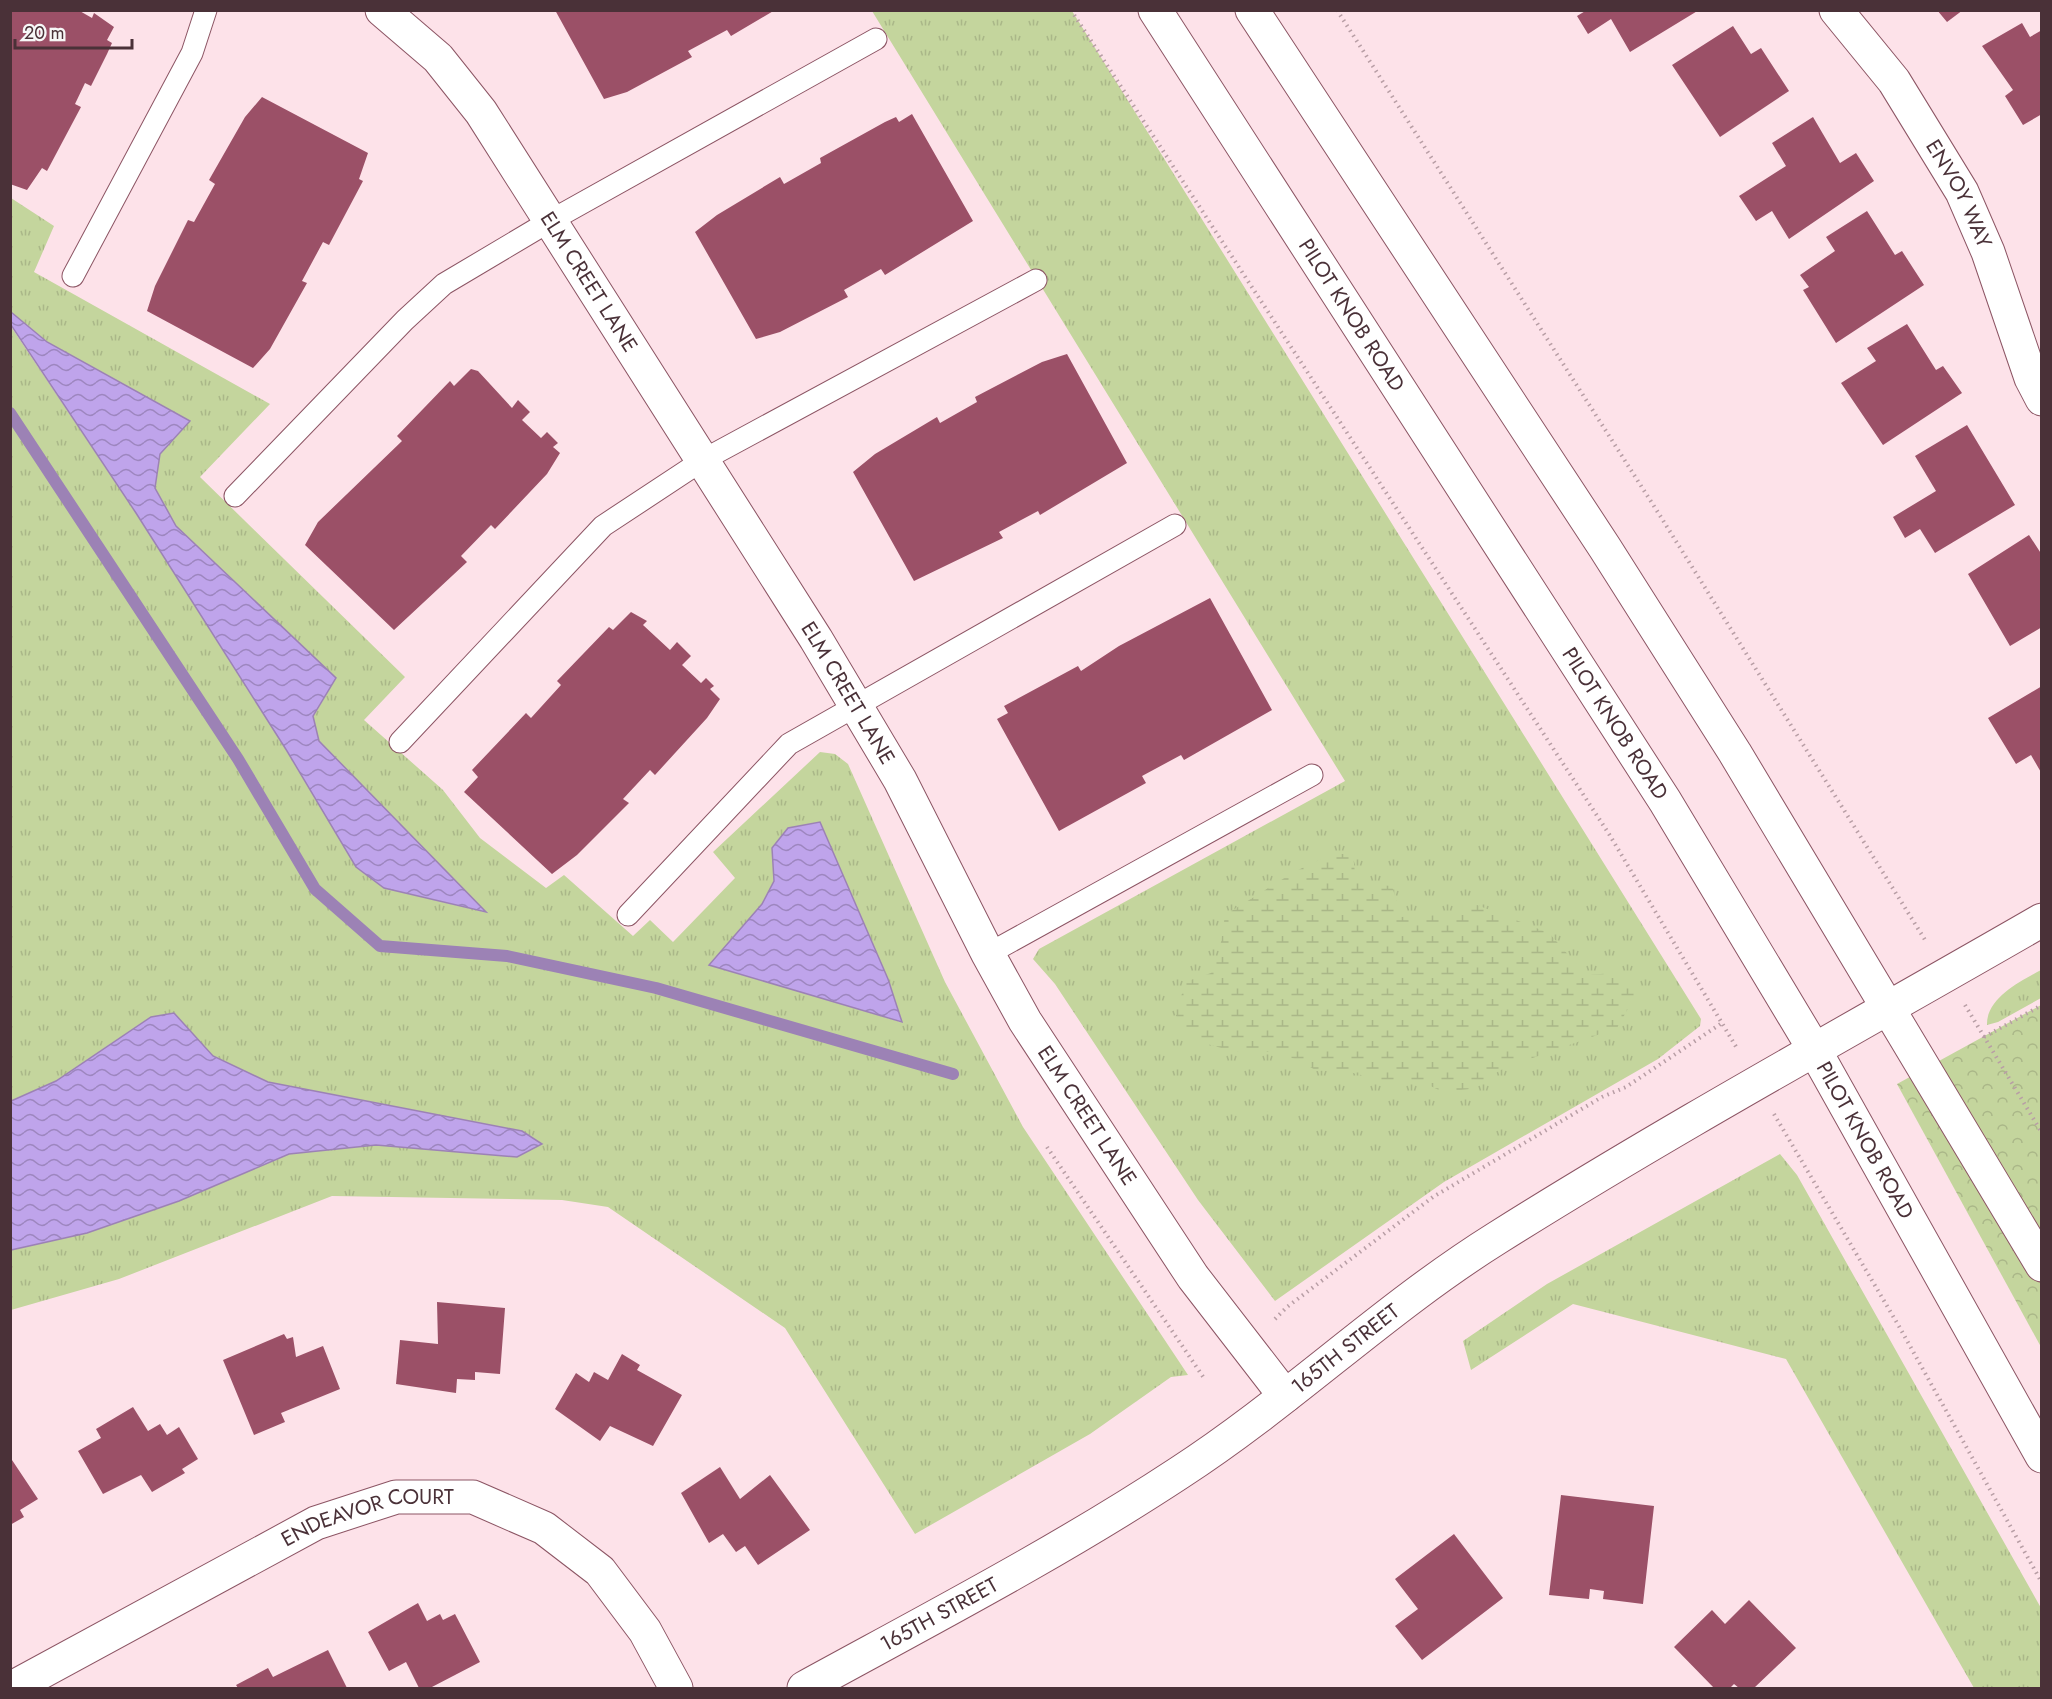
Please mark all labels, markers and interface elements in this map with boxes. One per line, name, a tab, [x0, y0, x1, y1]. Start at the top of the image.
scale bar	[15, 12, 132, 50]
text: 20 m	[24, 20, 64, 46]
street label: ENVOY WAY	[1918, 134, 1999, 253]
street label: ELM CREET LANE	[533, 206, 645, 358]
street label: PILOT KNOB ROAD	[1291, 233, 1412, 397]
street label: ELM CREET LANE	[794, 616, 902, 770]
street label: PILOT KNOB ROAD	[1555, 641, 1675, 806]
street label: ELM CREET LANE	[1030, 1040, 1144, 1191]
street label: PILOT KNOB ROAD	[1809, 1056, 1921, 1224]
street label: 165TH STREET	[1285, 1297, 1406, 1401]
street label: ENDEAVOR COURT	[276, 1481, 454, 1554]
street label: 165TH STREET	[875, 1570, 1004, 1659]

